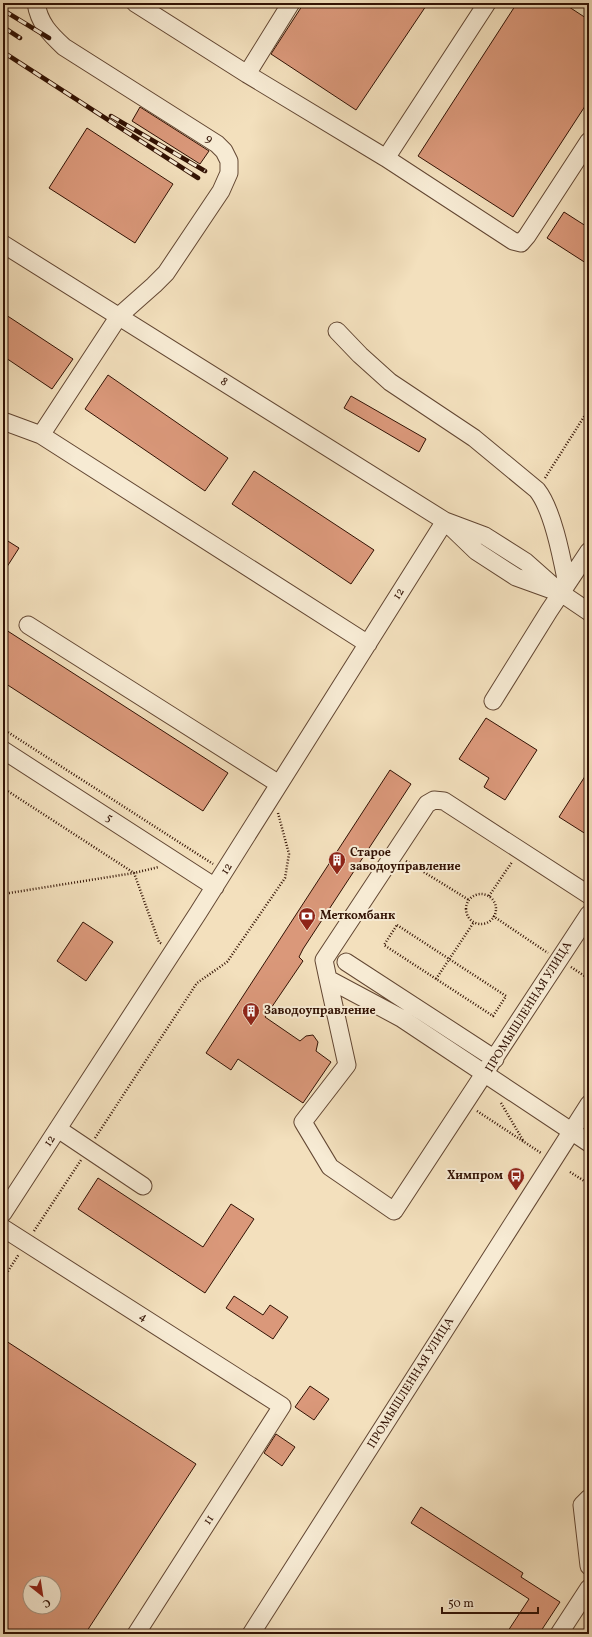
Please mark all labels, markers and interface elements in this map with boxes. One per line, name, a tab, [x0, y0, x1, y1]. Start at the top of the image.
street label: 9	[202, 131, 216, 147]
street label: 8	[217, 374, 231, 390]
street label: 12	[389, 585, 409, 603]
street label: 5	[102, 810, 116, 826]
place label: Старое заводоуправление	[350, 845, 461, 875]
building icon: Старое заводоуправление	[327, 850, 347, 875]
street label: 12	[217, 860, 237, 878]
bank icon: Меткомбанк	[297, 906, 317, 931]
place label: Меткомбанк	[320, 908, 395, 924]
street label: ПРОМЫШЛЕННАЯ УЛИЦА	[482, 938, 576, 1076]
building icon: Заводоуправление	[241, 1001, 261, 1026]
place label: Заводоуправление	[264, 1003, 376, 1019]
street label: 12	[40, 1132, 60, 1150]
bus stop icon: Химпром	[506, 1166, 526, 1191]
place label: Химпром	[447, 1168, 503, 1184]
street label: 4	[136, 1308, 150, 1326]
street label: ПРОМЫШЛЕННАЯ УЛИЦА	[364, 1314, 458, 1452]
street label: 11	[200, 1512, 218, 1528]
north arrow	[22, 1575, 62, 1615]
scale bar	[442, 1589, 538, 1615]
text: С	[39, 1594, 53, 1611]
text: 50 m	[448, 1596, 474, 1612]

